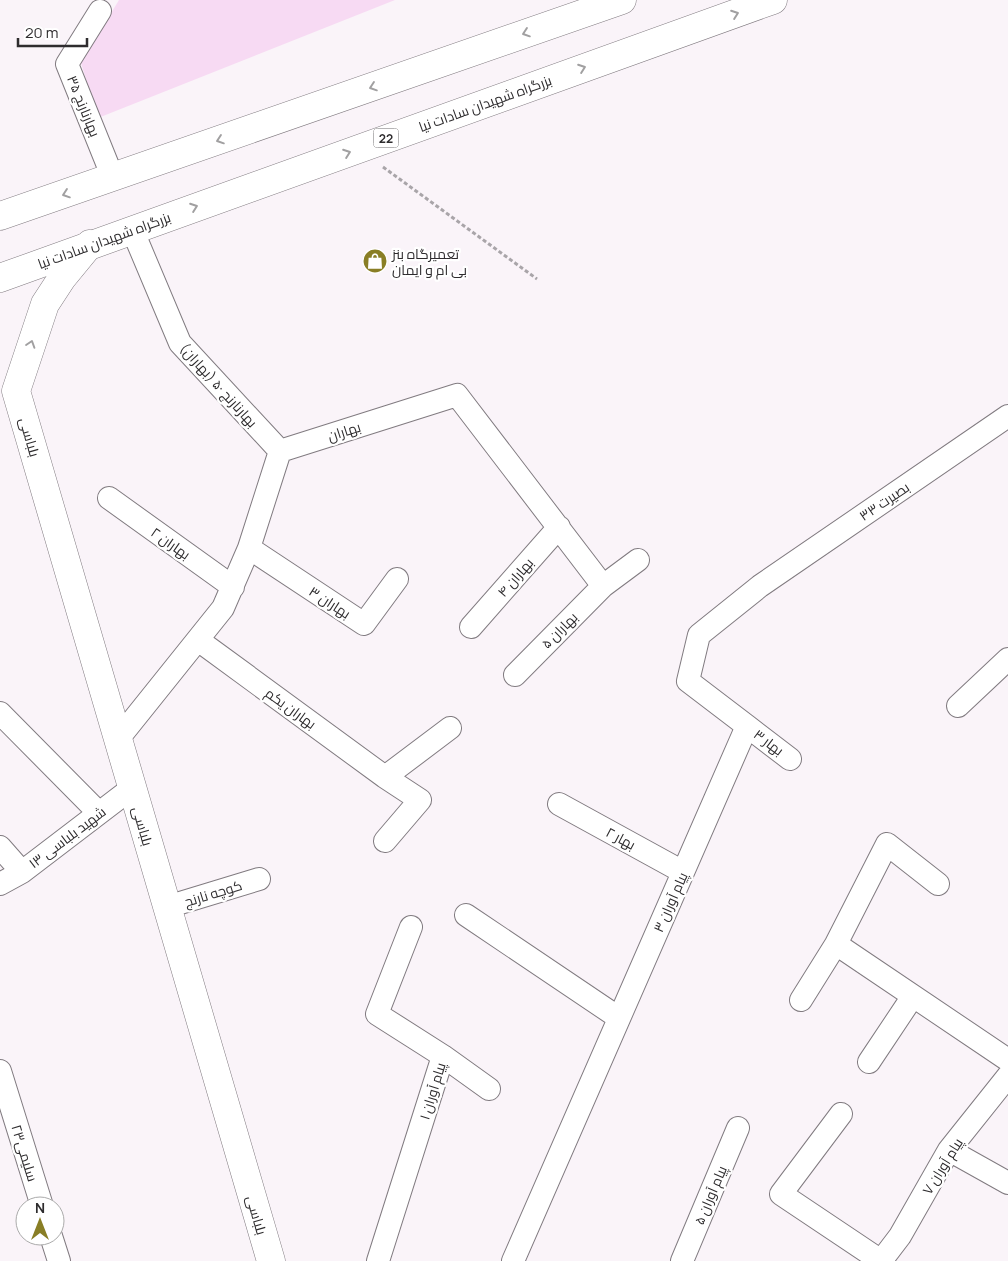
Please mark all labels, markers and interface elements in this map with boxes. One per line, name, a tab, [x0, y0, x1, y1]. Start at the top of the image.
one-way arrow	[730, 10, 739, 20]
scale bar	[18, 15, 86, 47]
text: 20 m	[25, 22, 58, 43]
one-way arrow	[523, 27, 531, 37]
one-way arrow	[577, 64, 586, 74]
street label: بزرگراه شهیدان سادات نیا	[416, 70, 554, 136]
street label: بهارنارنج ۳۵	[63, 72, 105, 140]
one-way arrow	[369, 81, 378, 91]
road number: 22	[374, 128, 398, 148]
one-way arrow	[216, 135, 224, 145]
one-way arrow	[342, 149, 350, 159]
one-way arrow	[62, 188, 71, 198]
one-way arrow	[189, 203, 197, 213]
street label: بزرگراه شهیدان سادات نیا	[35, 207, 173, 273]
place label: تعمیرگاه بنز بی ام و ایمان	[391, 244, 467, 280]
shop icon: تعمیرگاه بنز بی ام و ایمان	[362, 248, 388, 274]
street label: بهارنارنج ۵۰ (بهاران)	[176, 339, 262, 431]
one-way arrow	[25, 341, 35, 349]
street label: بلباسی	[15, 415, 45, 459]
street label: بهاران	[325, 417, 363, 445]
street label: بصیرت ۳۳	[855, 477, 913, 525]
street label: بهاران ۲	[147, 523, 195, 563]
street label: بهاران ۴	[493, 553, 537, 601]
street label: بهاران ۳	[305, 581, 355, 623]
street label: بهاران ۵	[537, 608, 581, 652]
street label: بهاران یکم	[261, 683, 320, 734]
street label: بهار ۳	[750, 724, 788, 760]
street label: شهید بلباسی ١٣	[25, 802, 109, 872]
street label: بلباسی	[128, 804, 158, 848]
street label: بهار ۲	[603, 822, 639, 854]
street label: پیام آوران ۳	[648, 869, 693, 936]
street label: کوچه نارنج	[182, 875, 245, 912]
street label: پیام آوران ۱	[414, 1060, 451, 1122]
street label: سلیمی۲۳	[7, 1122, 43, 1184]
street label: پیام آوران ۷	[917, 1134, 968, 1198]
street label: پیام آوران ۵	[689, 1162, 732, 1228]
street label: بلباسی	[242, 1193, 272, 1237]
north arrow	[15, 1196, 65, 1246]
text: N	[35, 1198, 45, 1217]

